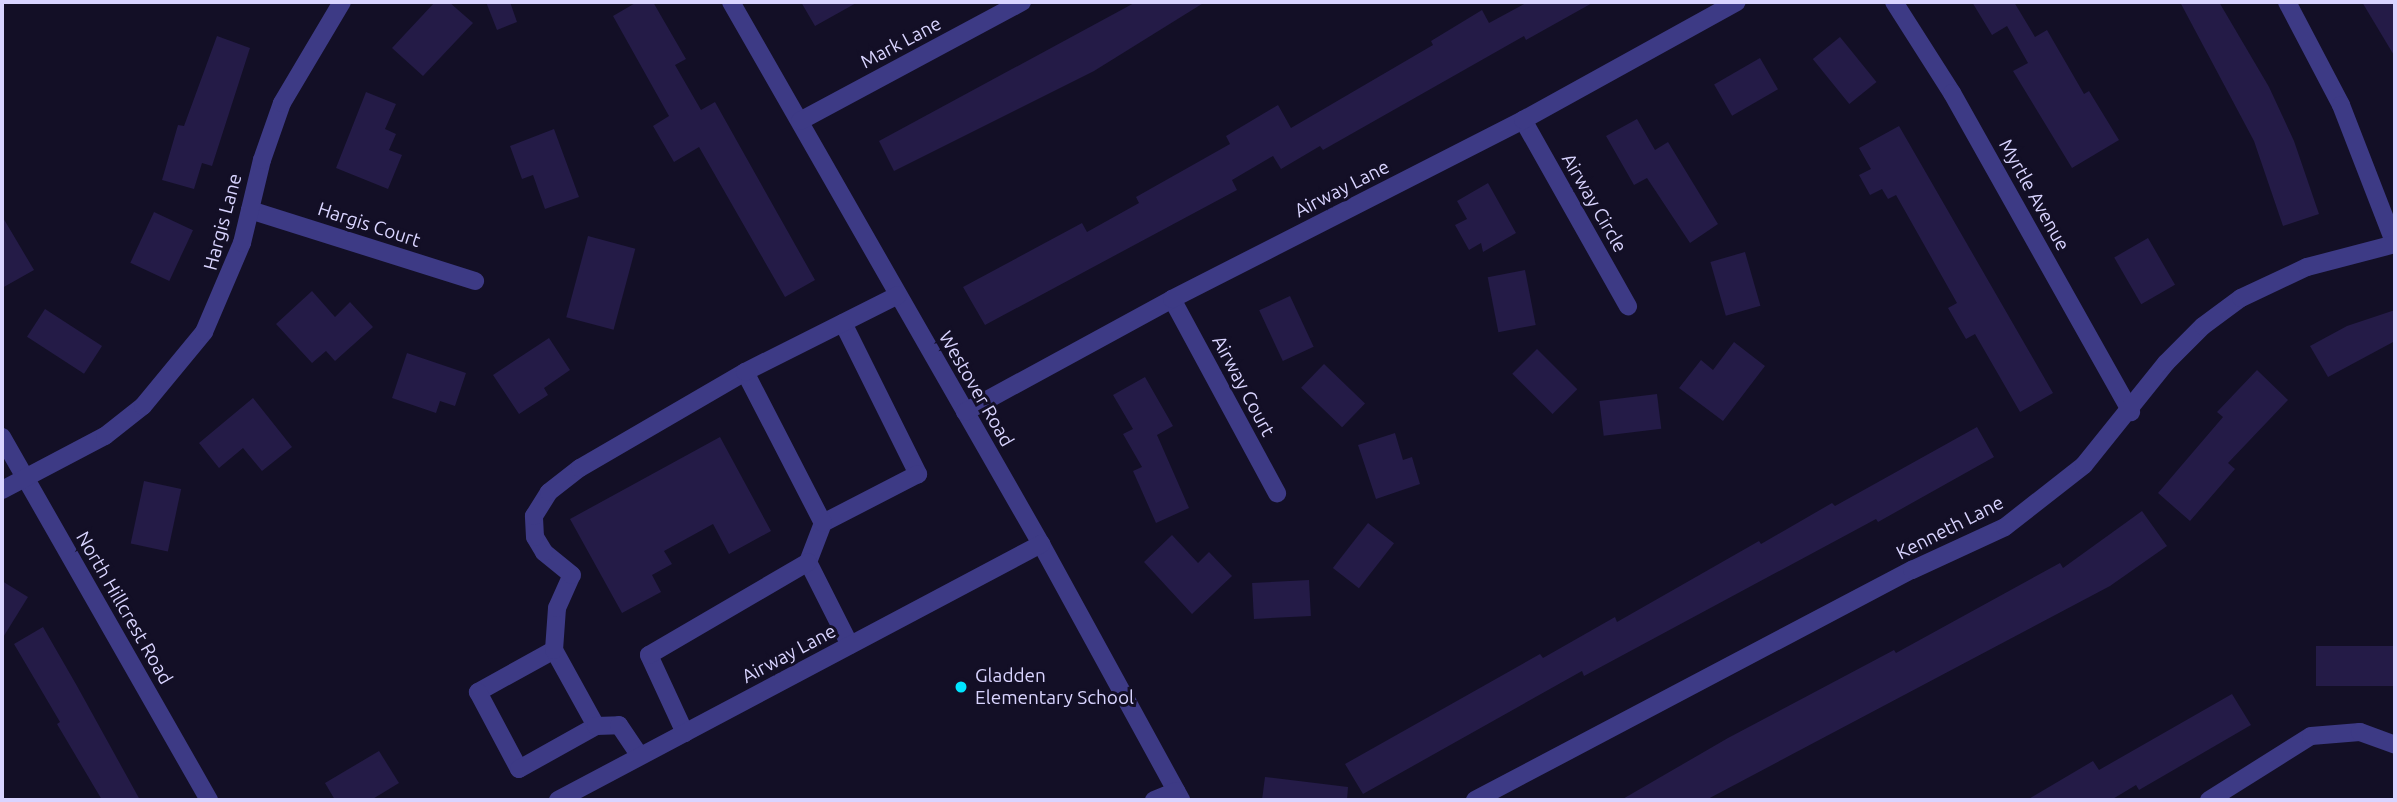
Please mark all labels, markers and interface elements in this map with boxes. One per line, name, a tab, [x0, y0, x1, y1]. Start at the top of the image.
street label: Mark Lane	[857, 12, 945, 74]
street label: Myrtle Avenue	[1994, 135, 2074, 255]
street label: Airway Circle	[1557, 150, 1631, 256]
street label: Airway Lane	[1291, 155, 1393, 223]
street label: Hargis Lane	[199, 171, 247, 273]
street label: Hargis Court	[315, 198, 423, 252]
street label: Westover Road	[934, 327, 1018, 451]
street label: Airway Court	[1207, 332, 1279, 440]
street label: Kenneth Lane	[1892, 491, 2008, 565]
street label: North Hillcrest Road	[71, 528, 177, 688]
street label: Airway Lane	[738, 620, 840, 688]
place label: Gladden Elementary School	[975, 665, 1134, 709]
marker: Gladden Elementary School	[953, 679, 969, 695]

